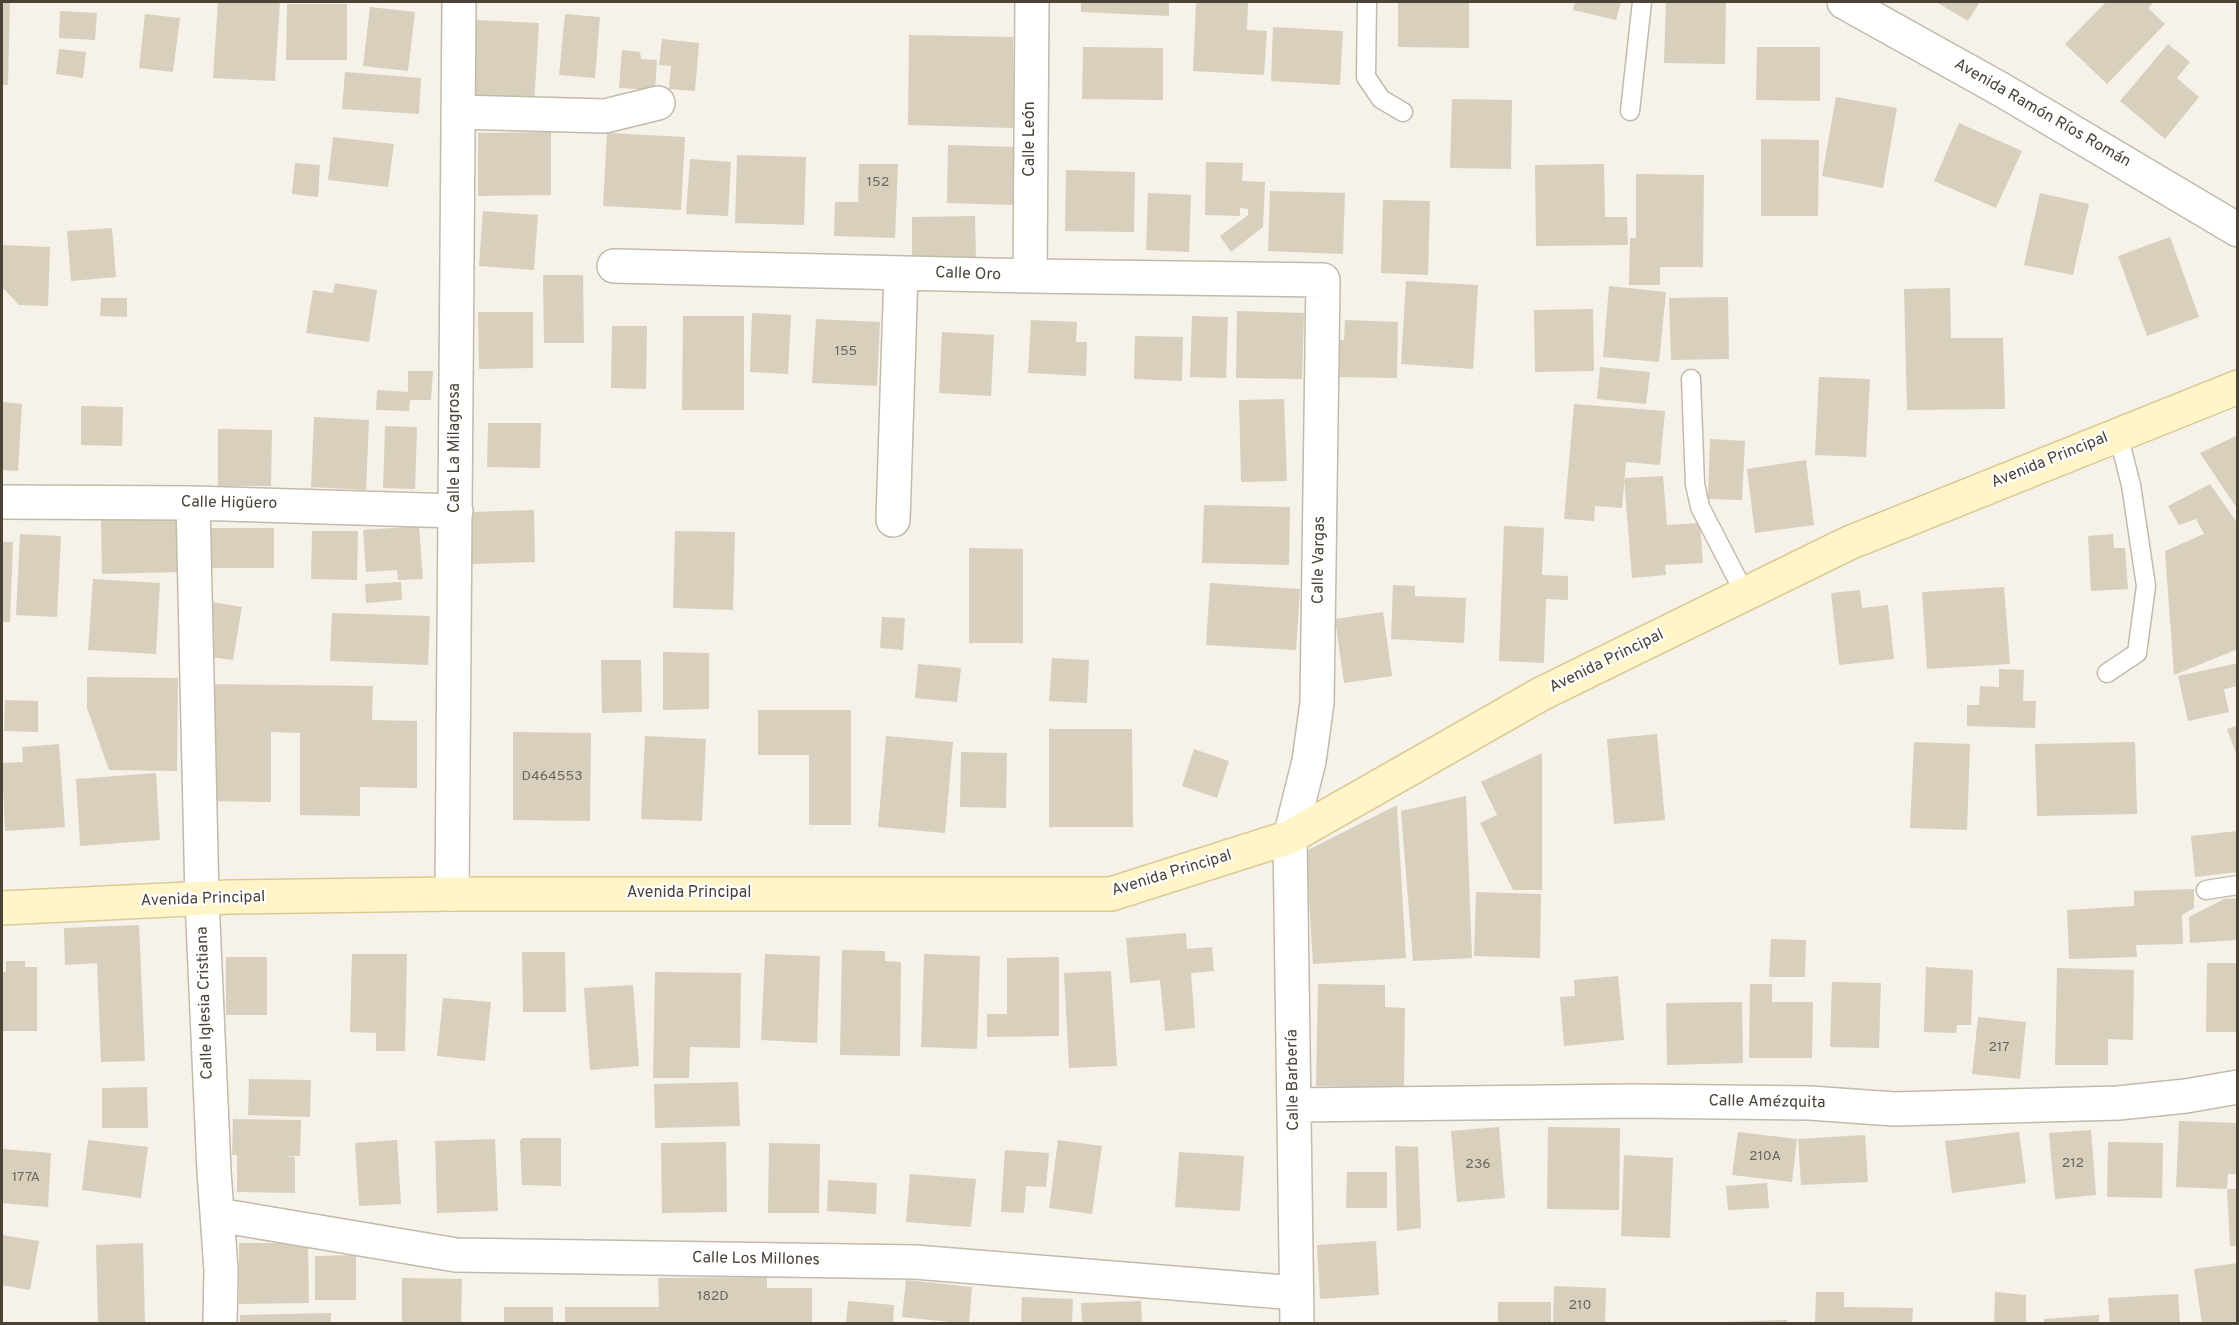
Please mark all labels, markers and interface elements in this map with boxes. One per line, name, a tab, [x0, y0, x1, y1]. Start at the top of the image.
street label: Avenida Ramón Ríos Román	[1950, 56, 2134, 172]
street label: Calle León	[1021, 101, 1041, 177]
house number: 152	[867, 175, 889, 191]
street label: Calle Oro	[935, 264, 1001, 286]
house number: 155	[835, 344, 857, 360]
street label: Calle La Milagrosa	[446, 383, 466, 513]
street label: Avenida Principal	[1989, 429, 2111, 493]
street label: Calle Higüero	[181, 494, 277, 514]
street label: Calle Vargas	[1310, 516, 1330, 604]
street label: Avenida Principal	[1547, 626, 1667, 698]
house number: D464553	[521, 769, 583, 785]
street label: Avenida Principal	[1110, 847, 1234, 901]
street label: Avenida Principal	[627, 884, 751, 904]
street label: Avenida Principal	[140, 888, 266, 912]
street label: Calle Iglesia Cristiana	[194, 926, 218, 1080]
street label: Calle Barbería	[1284, 1029, 1304, 1131]
house number: 217	[1988, 1040, 2010, 1056]
street label: Calle Amézquita	[1708, 1092, 1826, 1114]
house number: 210A	[1749, 1149, 1781, 1165]
house number: 212	[2062, 1156, 2084, 1172]
house number: 236	[1465, 1157, 1491, 1173]
house number: 177A	[12, 1170, 40, 1186]
street label: Calle Los Millones	[692, 1249, 820, 1271]
house number: 182D	[697, 1289, 729, 1305]
house number: 210	[1569, 1298, 1591, 1314]

